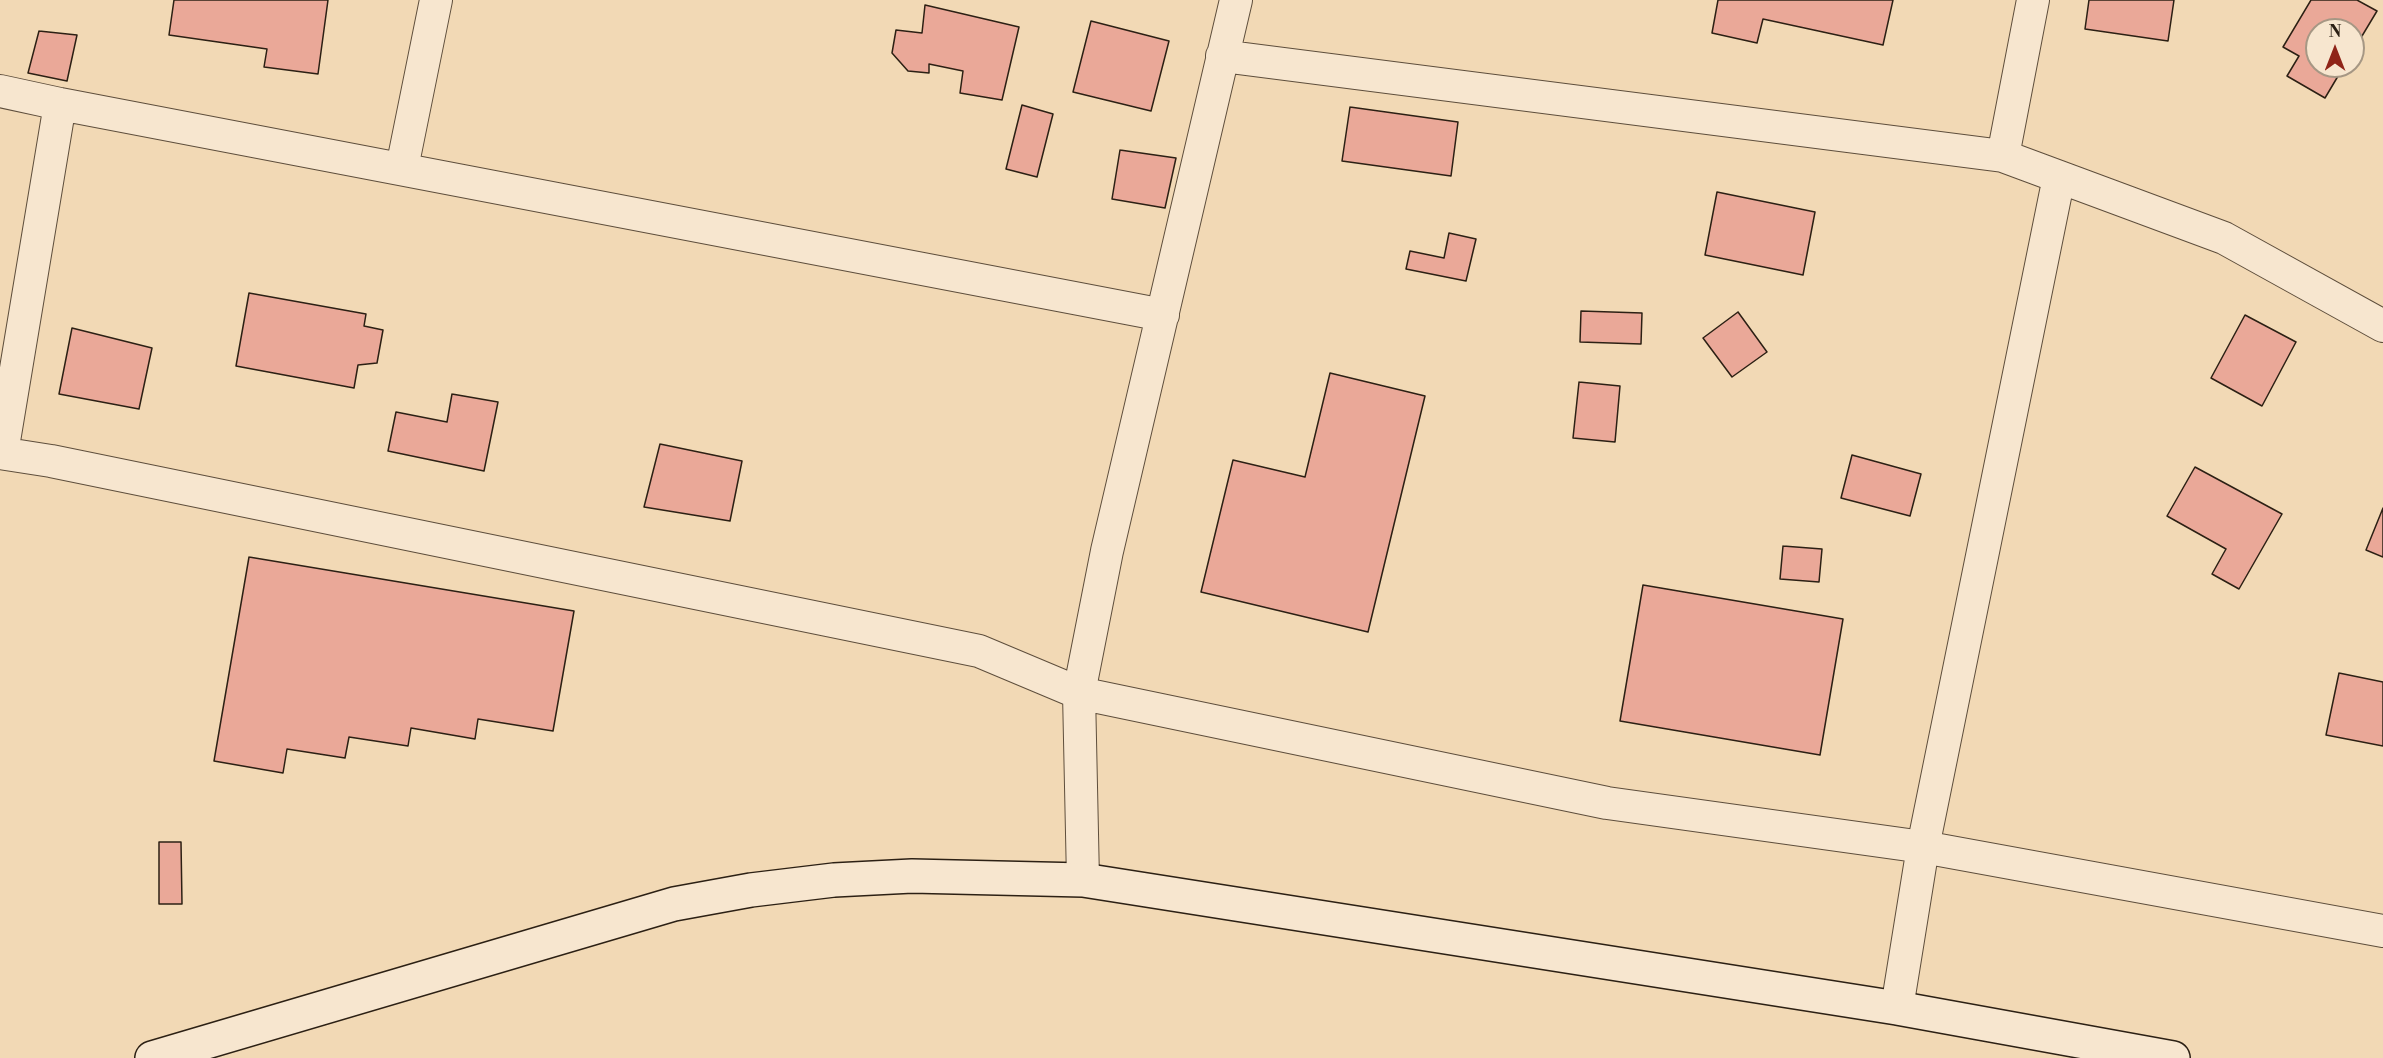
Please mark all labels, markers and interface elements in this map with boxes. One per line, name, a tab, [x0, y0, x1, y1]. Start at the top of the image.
north arrow	[2305, 18, 2365, 78]
text: N	[2329, 22, 2341, 42]

